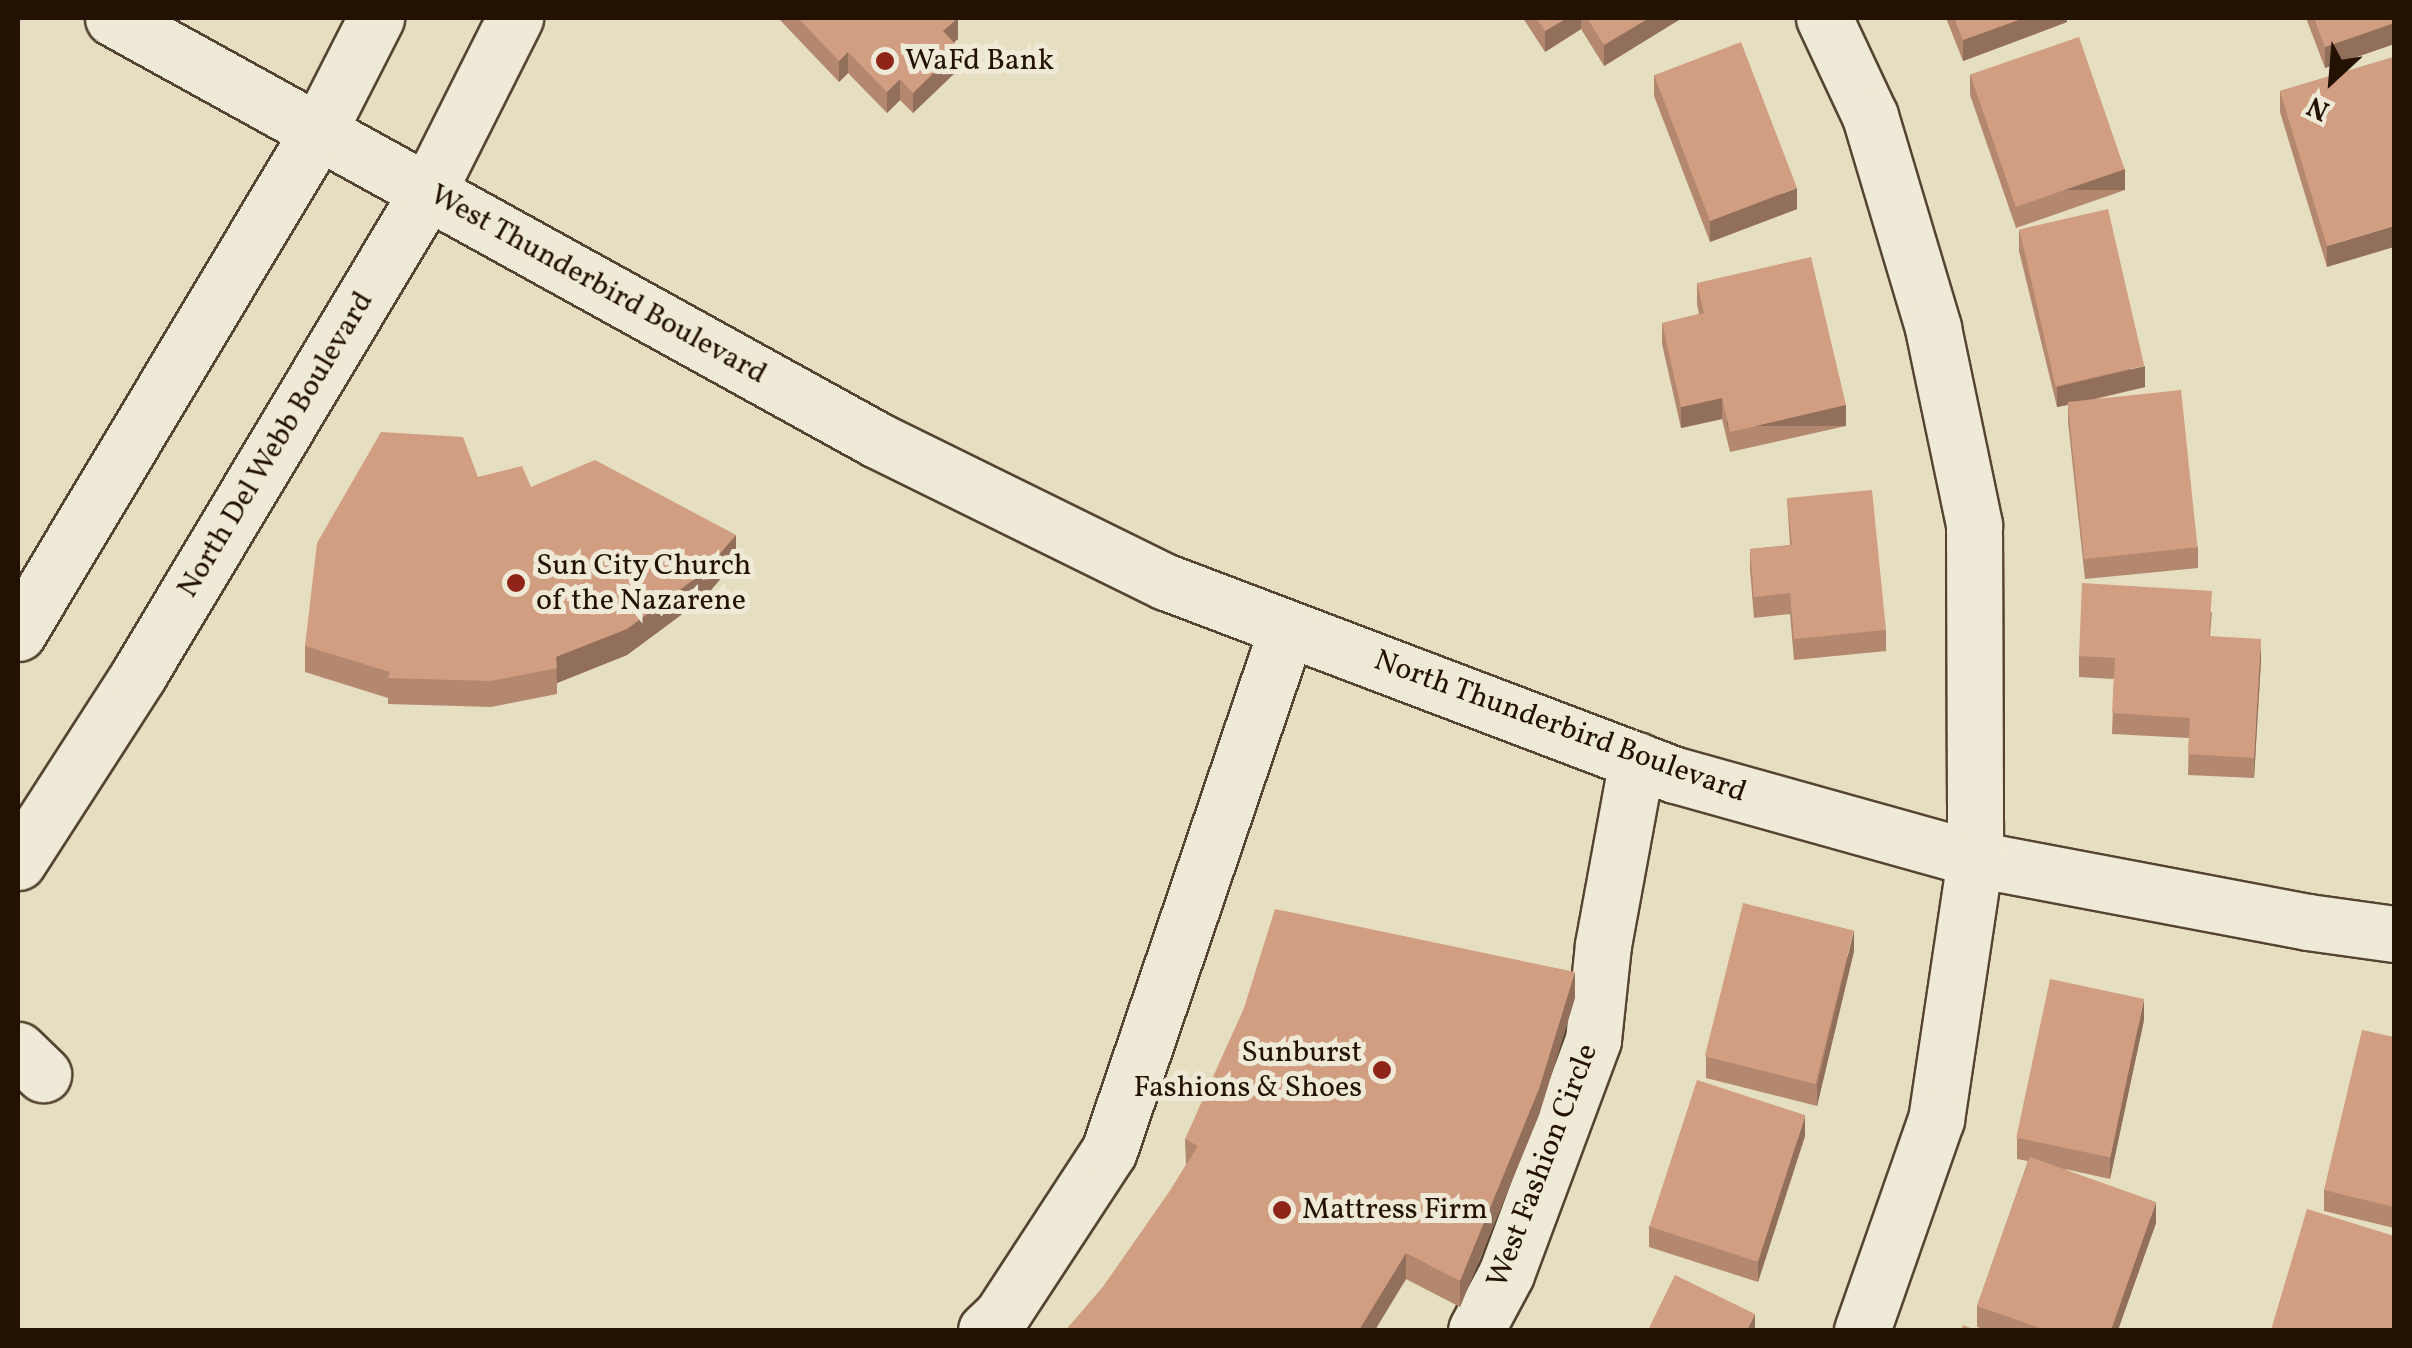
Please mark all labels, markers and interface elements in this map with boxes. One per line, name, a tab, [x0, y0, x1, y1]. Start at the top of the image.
north arrow	[2282, 30, 2382, 130]
place label: WaFd Bank	[905, 43, 1054, 79]
marker: WaFd Bank	[874, 50, 896, 72]
text: N	[2301, 85, 2336, 129]
street label: West Thunderbird Boulevard	[423, 177, 773, 393]
street label: North Del Webb Boulevard	[170, 285, 382, 605]
place label: Sun City Church of the Nazarene	[536, 548, 752, 618]
marker: Sun City Church of the Nazarene	[505, 572, 527, 594]
street label: North Thunderbird Boulevard	[1369, 643, 1751, 811]
place label: Sunburst Fashions & Shoes	[1134, 1035, 1362, 1106]
street label: West Fashion Circle	[1480, 1039, 1606, 1293]
marker: Sunburst Fashions & Shoes	[1371, 1059, 1393, 1081]
place label: Mattress Firm	[1302, 1192, 1488, 1228]
marker: Mattress Firm	[1271, 1199, 1293, 1221]

